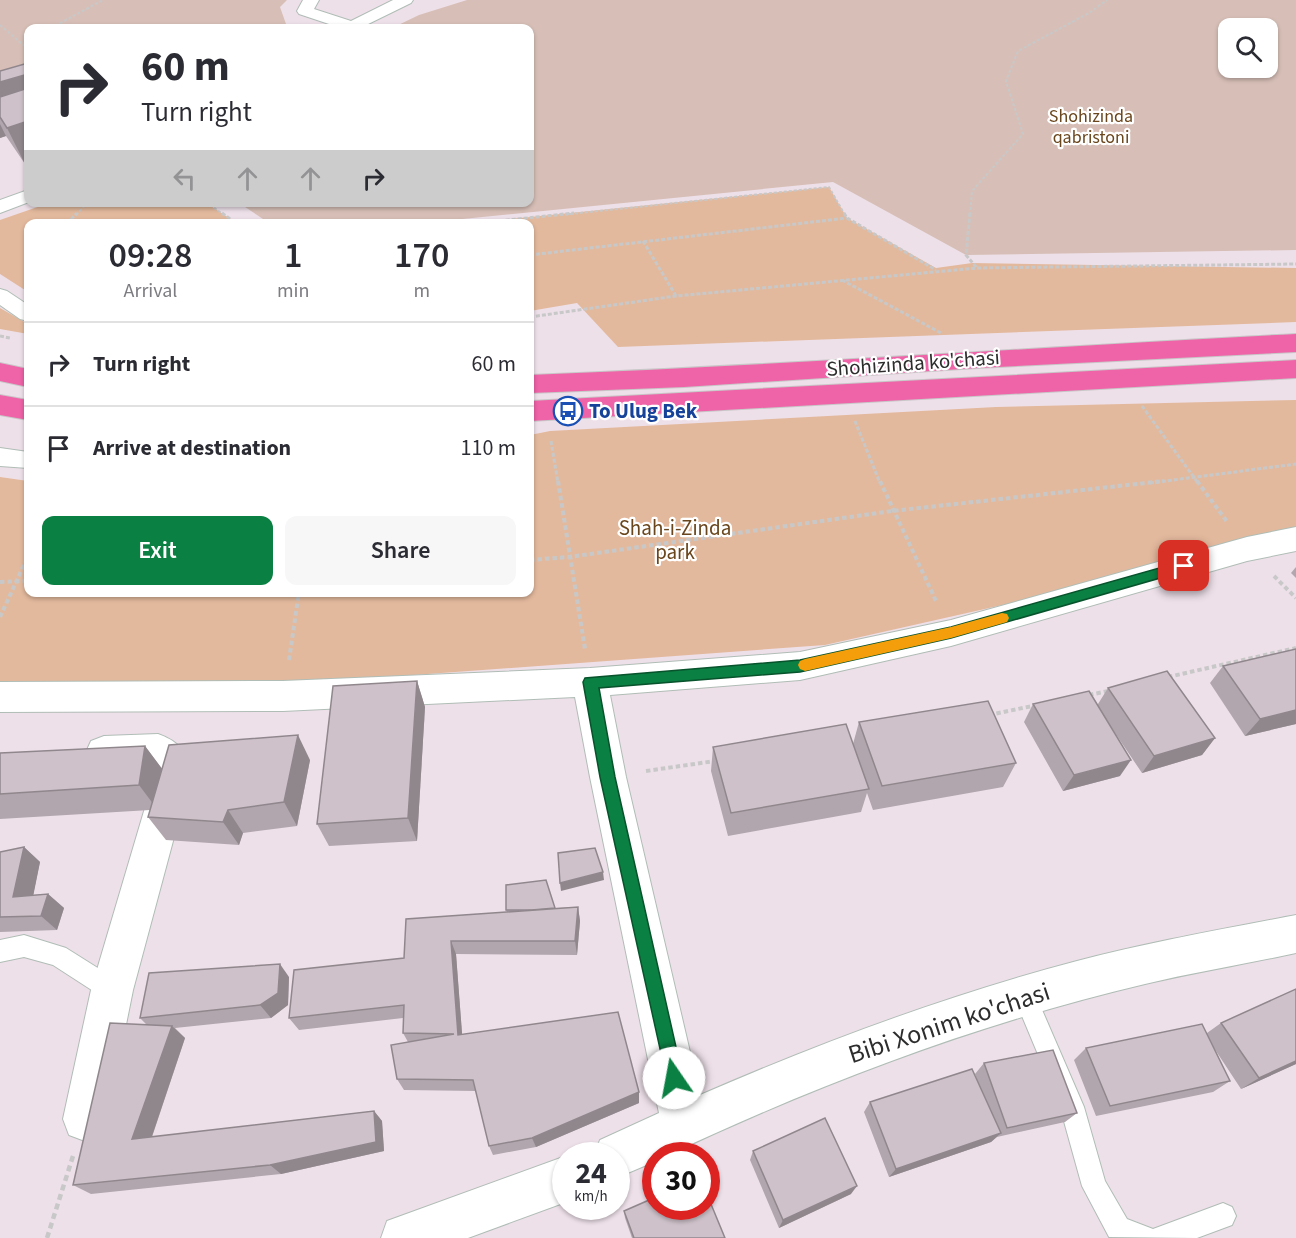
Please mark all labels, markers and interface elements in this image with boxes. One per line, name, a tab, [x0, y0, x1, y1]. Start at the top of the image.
map controls	[1218, 18, 1278, 78]
button: search	[1218, 18, 1278, 78]
text: 60 m	[141, 37, 230, 97]
icon: right	[42, 48, 120, 126]
text: Turn right	[141, 93, 252, 132]
park label: Shohizinda qabristoni	[1049, 104, 1133, 150]
icon: left	[168, 162, 201, 195]
icon: ahead	[231, 162, 264, 195]
icon: ahead	[294, 162, 327, 195]
icon: right	[357, 162, 390, 195]
text: 09:28	[109, 230, 192, 281]
text: 1	[284, 230, 302, 281]
text: 170	[394, 230, 449, 281]
text: Arrival	[124, 277, 177, 305]
text: min	[277, 277, 309, 305]
text: m	[413, 277, 430, 305]
street label: Shohizinda ko'chasi	[825, 342, 1001, 384]
icon: right	[42, 348, 75, 381]
text: Turn right	[93, 348, 190, 380]
text: 60 m	[471, 348, 516, 380]
bus stop icon: To Ulug Bek	[552, 395, 584, 427]
place label: To Ulug Bek	[589, 396, 698, 426]
icon: arrive	[42, 432, 75, 465]
text: Arrive at destination	[93, 432, 291, 464]
text: 110 m	[461, 432, 516, 464]
park label: Shah-i-Zinda park	[619, 513, 731, 567]
button: Exit	[42, 516, 273, 585]
button: Share	[285, 516, 516, 585]
pin	[1158, 540, 1209, 591]
icon: arrive	[1167, 549, 1200, 582]
street label: Bibi Xonim ko'chasi	[843, 973, 1055, 1073]
position arrow	[642, 1046, 706, 1110]
speed limit sign: 30	[642, 1142, 720, 1220]
text: 24	[575, 1152, 607, 1195]
text: km/h	[574, 1186, 608, 1207]

